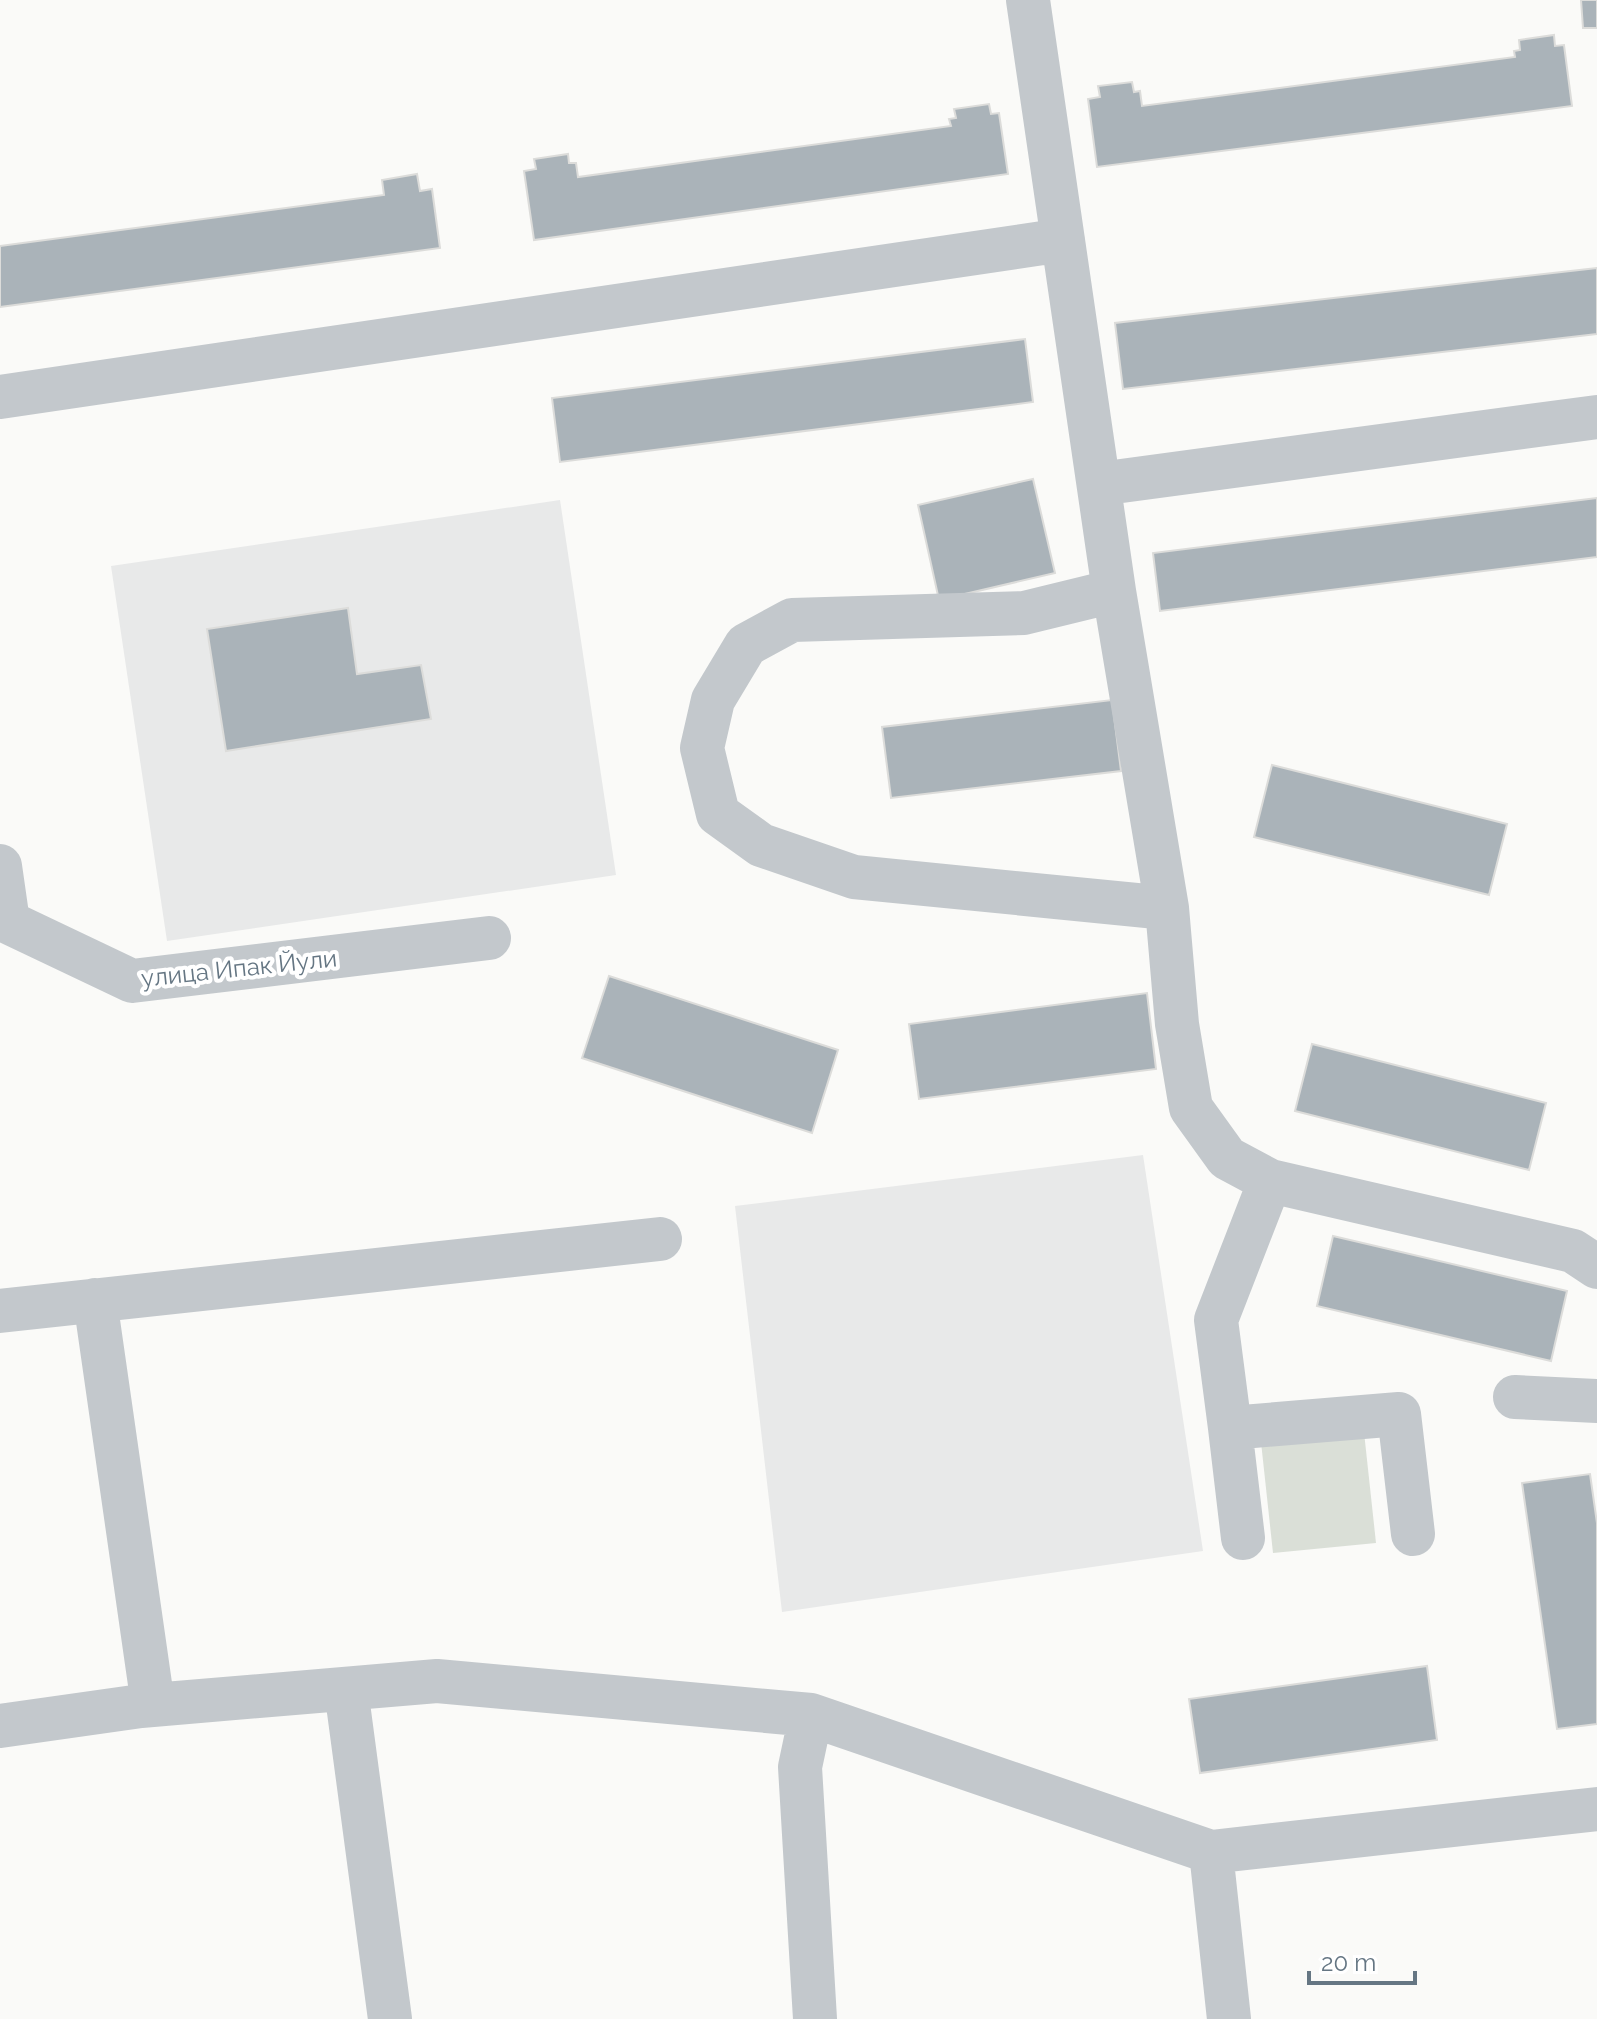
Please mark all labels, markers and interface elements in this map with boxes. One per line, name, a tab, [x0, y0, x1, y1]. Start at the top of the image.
street label: улица Ипак Йули	[140, 943, 338, 993]
scale bar	[1309, 1935, 1415, 1985]
text: 20 m	[1321, 1948, 1376, 1977]

